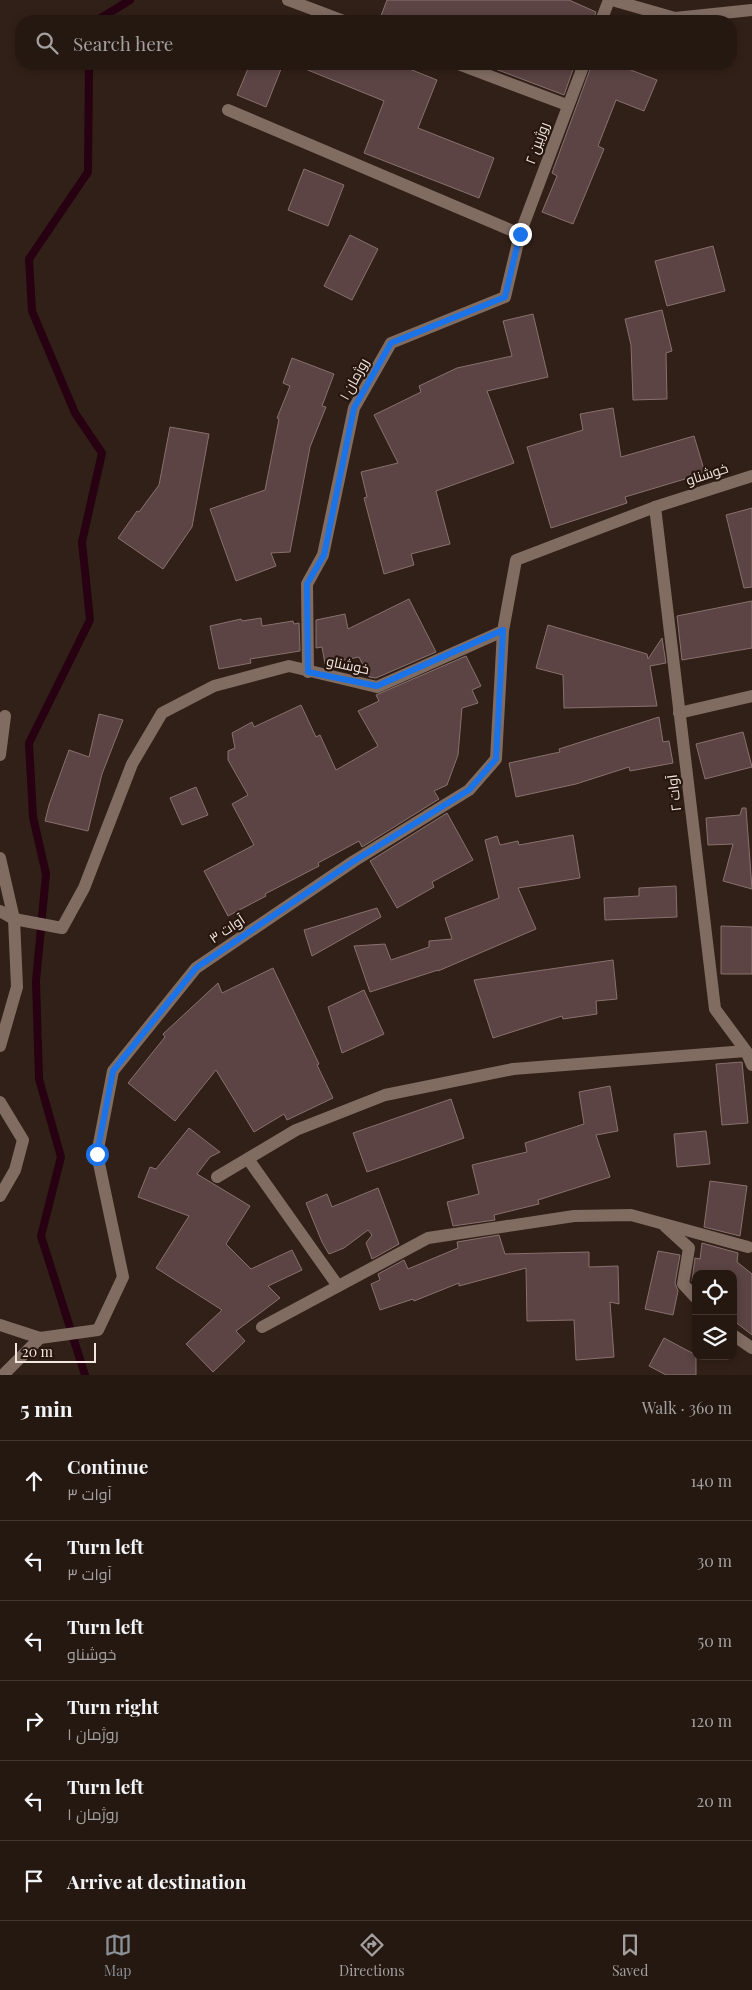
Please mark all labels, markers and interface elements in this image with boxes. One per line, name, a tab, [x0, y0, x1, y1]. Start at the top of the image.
search box	[15, 15, 737, 70]
icon: search	[33, 29, 61, 57]
text: Search here	[73, 30, 173, 56]
street label: روژبین ۲	[520, 119, 553, 167]
route end	[509, 223, 532, 246]
street label: روژمان ۱	[334, 354, 373, 403]
street label: خوشناو	[683, 458, 730, 489]
street label: خوشناو	[325, 651, 371, 678]
street label: آوات ۲	[662, 773, 685, 813]
street label: آوات ۳	[205, 910, 248, 947]
route start	[86, 1143, 109, 1166]
map controls	[692, 1270, 737, 1360]
button: locate	[692, 1270, 737, 1315]
button: layers	[692, 1315, 737, 1360]
scale bar	[15, 1340, 96, 1363]
text: 20 m	[22, 1342, 53, 1361]
text: 5 min	[20, 1394, 73, 1422]
text: Walk · 360 m	[642, 1397, 732, 1418]
text: Continue	[67, 1453, 148, 1479]
icon: ahead	[20, 1467, 48, 1495]
text: 140 m	[690, 1470, 732, 1491]
text: آوات ۳	[67, 1483, 112, 1504]
text: Turn left	[67, 1533, 144, 1559]
icon: left	[20, 1547, 48, 1575]
text: 30 m	[697, 1550, 732, 1571]
text: آوات ۳	[67, 1563, 112, 1584]
text: Turn left	[67, 1613, 144, 1639]
icon: left	[20, 1627, 48, 1655]
text: 50 m	[698, 1630, 732, 1651]
text: خوشناو	[67, 1643, 117, 1664]
text: Turn right	[67, 1693, 159, 1719]
icon: right	[20, 1707, 48, 1735]
text: 120 m	[691, 1710, 732, 1731]
text: روژمان ۱	[67, 1723, 119, 1744]
text: Turn left	[67, 1773, 144, 1799]
icon: left	[20, 1787, 48, 1815]
text: 20 m	[697, 1790, 732, 1811]
text: روژمان ۱	[67, 1803, 119, 1824]
icon: arrive	[20, 1867, 48, 1895]
text: Arrive at destination	[67, 1868, 247, 1894]
tab: Map	[104, 1931, 132, 1980]
tab: Directions	[339, 1931, 405, 1980]
tab: Saved	[612, 1931, 648, 1980]

